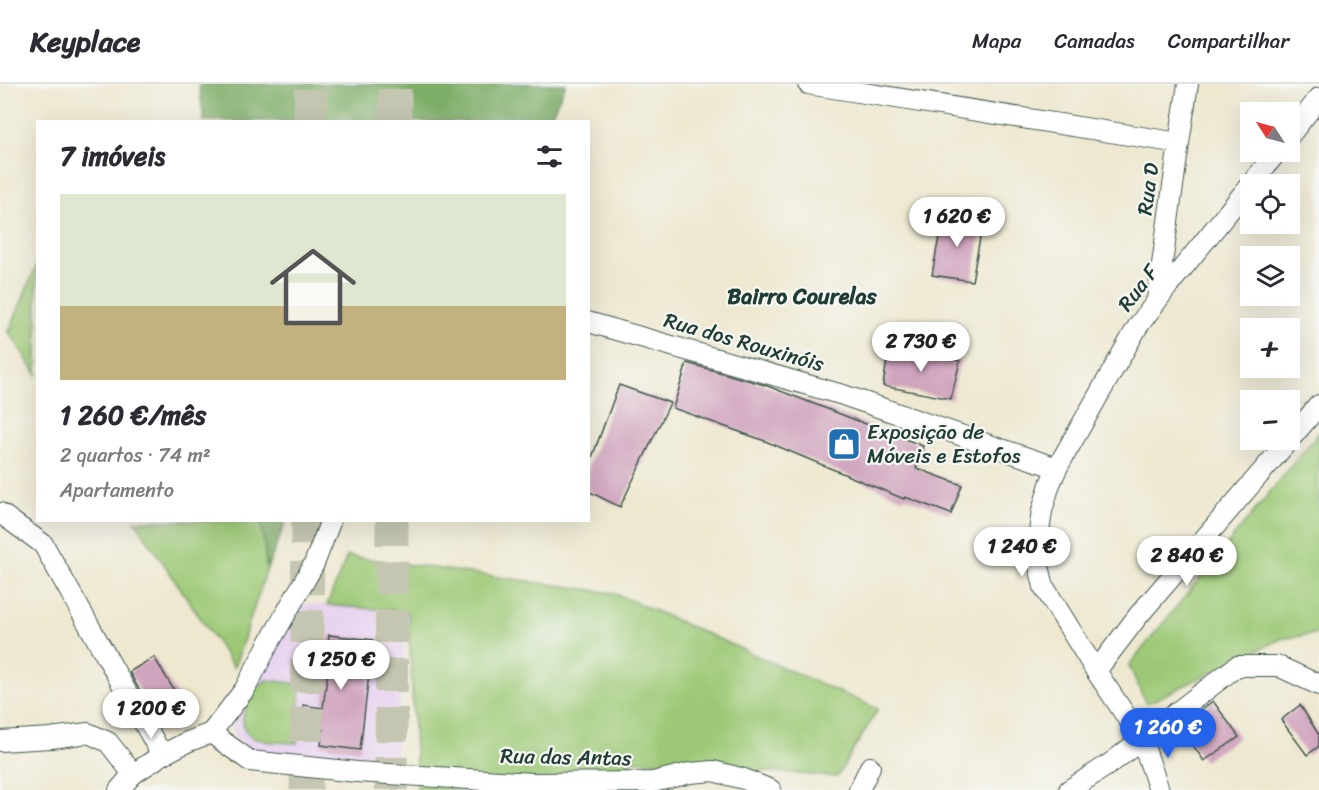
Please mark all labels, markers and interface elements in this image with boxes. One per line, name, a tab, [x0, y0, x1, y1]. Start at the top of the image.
text: Keyplace	[30, 17, 140, 66]
text: Mapa	[972, 22, 1021, 60]
text: Camadas	[1054, 22, 1135, 60]
text: Compartilhar	[1168, 22, 1289, 60]
north arrow	[1240, 102, 1300, 162]
map controls	[1240, 102, 1300, 450]
text: 7 imóveis	[60, 133, 165, 179]
icon: filters	[533, 140, 566, 173]
street label: Rua D	[1126, 160, 1171, 218]
button: locate	[1240, 174, 1300, 234]
pin: 1 620 €	[902, 197, 1012, 248]
text: 1 620 €	[923, 199, 991, 234]
icon: home	[259, 233, 367, 341]
button: layers	[1240, 246, 1300, 306]
street label: Rua F	[1107, 255, 1170, 320]
district label: Bairro Courelas	[727, 277, 878, 316]
street label: Rua dos Rouxinóis	[659, 301, 829, 383]
button: +	[1240, 318, 1300, 378]
pin: 2 730 €	[866, 322, 976, 373]
text: 2 730 €	[886, 324, 956, 359]
button: −	[1240, 390, 1300, 450]
text: 1 260 €/mês	[60, 392, 206, 438]
place label: Exposição de Móveis e Estofos	[867, 413, 1021, 475]
shop icon: Exposição de Móveis e Estofos	[826, 426, 862, 462]
text: 2 quartos · 74 m²	[60, 438, 211, 473]
text: Apartamento	[60, 473, 174, 508]
pin: 1 240 €	[967, 527, 1077, 578]
text: 1 240 €	[988, 529, 1056, 564]
pin: 2 840 €	[1132, 536, 1242, 587]
text: 2 840 €	[1151, 538, 1223, 573]
pin: 1 250 €	[286, 640, 396, 691]
text: 1 250 €	[307, 642, 375, 677]
pin: 1 200 €	[96, 689, 206, 740]
text: 1 200 €	[116, 691, 186, 726]
pin: 1 260 €	[1113, 708, 1223, 759]
text: 1 260 €	[1134, 710, 1202, 745]
street label: Rua das Antas	[500, 737, 632, 777]

